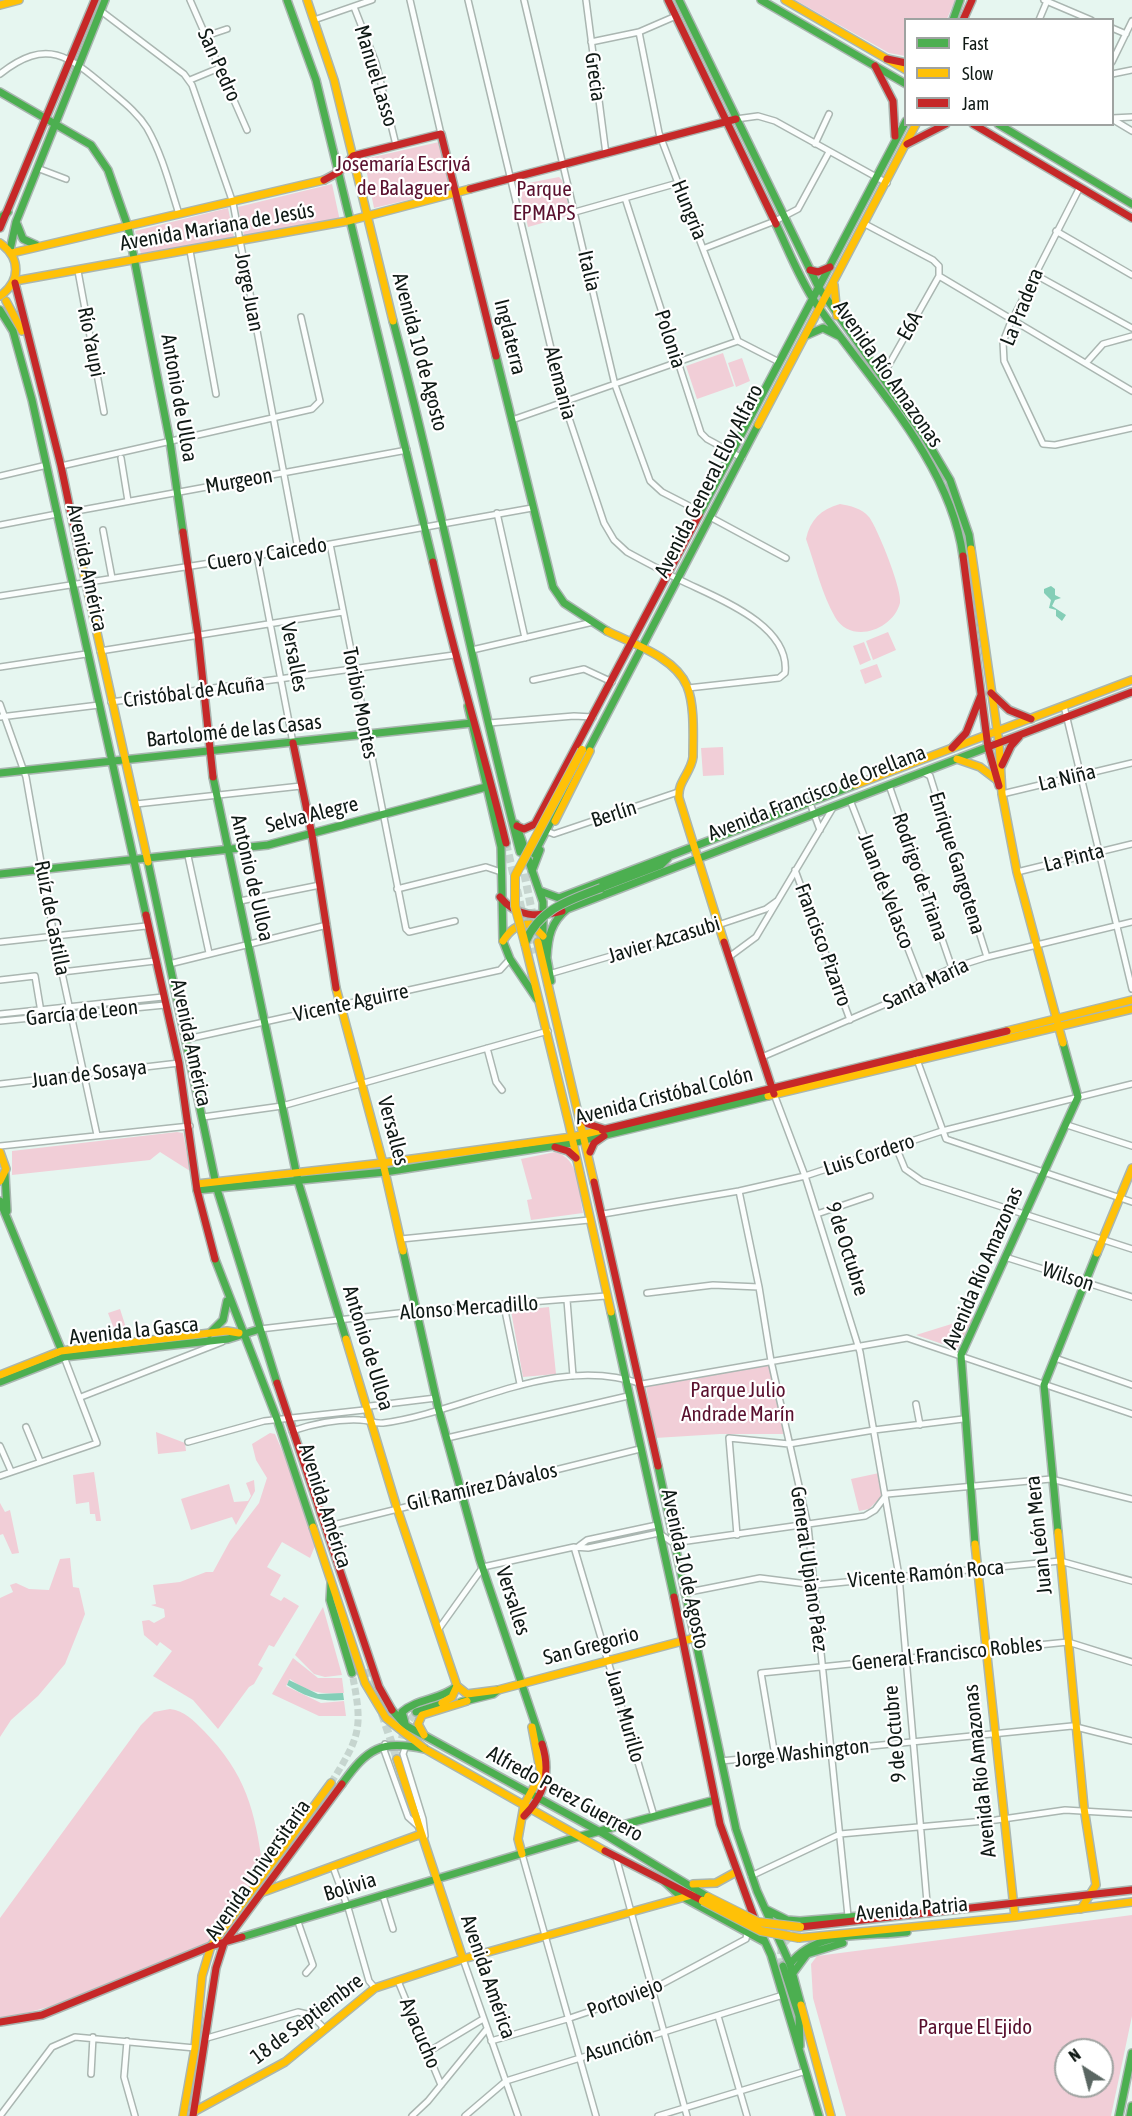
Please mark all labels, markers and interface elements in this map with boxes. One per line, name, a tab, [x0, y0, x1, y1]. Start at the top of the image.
legend	[904, 18, 1114, 126]
street label: Manuel Lasso	[349, 22, 403, 130]
street label: San Pedro	[192, 25, 246, 105]
text: Fast	[962, 33, 989, 54]
street label: Grecia	[579, 51, 611, 103]
text: Slow	[962, 63, 993, 84]
text: Jam	[962, 93, 989, 114]
park label: Josemaría Escrivá de Balaguer	[335, 151, 471, 201]
park label: Parque EPMAPS	[513, 176, 575, 226]
street label: Hungria	[666, 176, 712, 244]
street label: Avenida Mariana de Jesús	[118, 197, 316, 257]
street label: Italia	[572, 248, 606, 294]
street label: Jorge Juan	[229, 250, 269, 334]
street label: La Pradera	[995, 264, 1049, 350]
street label: Avenida 10 de Agosto	[387, 270, 453, 434]
street label: Avenida Río Amazonas	[828, 296, 948, 452]
street label: Inglaterra	[488, 297, 532, 377]
street label: Río Yaupi	[72, 305, 110, 379]
street label: Polonia	[649, 307, 691, 371]
street label: E6A	[892, 307, 928, 345]
street label: Antonio de Ulloa	[155, 332, 203, 464]
street label: Alemania	[538, 344, 582, 422]
street label: Avenida General Eloy Alfaro	[649, 380, 769, 582]
street label: Murgeon	[203, 463, 275, 499]
street label: Avenida América	[61, 502, 113, 634]
street label: Cuero y Caicedo	[205, 532, 329, 576]
street label: Versalles	[275, 620, 313, 694]
street label: Toribio Montes	[337, 645, 383, 761]
street label: Cristóbal de Acuña	[122, 671, 266, 713]
street label: Bartolomé de las Casas	[145, 709, 323, 753]
street label: Avenida Francisco de Orellana	[704, 740, 930, 846]
street label: La Niña	[1036, 759, 1098, 797]
street label: Enrique Gangotena	[923, 789, 991, 937]
street label: Selva Alegre	[263, 791, 361, 839]
street label: Berlín	[588, 795, 640, 833]
street label: Rodrigo de Triana	[886, 810, 954, 944]
street label: Antonio de Ulloa	[225, 812, 279, 944]
street label: Juan de Velasco	[852, 830, 920, 952]
street label: La Pinta	[1041, 838, 1107, 878]
street label: Ruíz de Castilla	[29, 858, 75, 978]
street label: Francisco Pizarro	[789, 880, 857, 1010]
street label: Javier Azcasubi	[605, 911, 723, 969]
street label: Santa María	[879, 952, 973, 1016]
street label: Avenida América	[165, 977, 217, 1109]
street label: Vicente Aguirre	[291, 979, 411, 1027]
street label: García de Leon	[25, 995, 139, 1031]
street label: Juan de Sosaya	[30, 1054, 148, 1094]
street label: Avenida Cristóbal Colón	[572, 1062, 756, 1130]
street label: Versalles	[372, 1094, 414, 1168]
street label: Luis Cordero	[820, 1128, 918, 1182]
street label: Avenida Río Amazonas	[937, 1183, 1029, 1353]
street label: 9 de Octubre	[820, 1199, 874, 1299]
street label: Wilson	[1039, 1257, 1097, 1297]
street label: Antonio de Ulloa	[337, 1283, 399, 1413]
street label: Alonso Mercadillo	[399, 1291, 539, 1325]
street label: Avenida la Gasca	[68, 1312, 200, 1350]
park label: Parque Julio Andrade Marín	[681, 1377, 795, 1427]
street label: Avenida América	[293, 1441, 357, 1571]
street label: Gil Ramírez Dávalos	[405, 1457, 559, 1517]
street label: Juan León Mera	[1020, 1474, 1058, 1596]
street label: General Ulpiano Páez	[785, 1485, 833, 1653]
street label: Avenida 10 de Agosto	[656, 1487, 714, 1651]
street label: Vicente Ramón Roca	[847, 1555, 1005, 1593]
street label: Versalles	[490, 1564, 536, 1638]
street label: San Gregorio	[540, 1621, 642, 1671]
street label: General Francisco Robles	[851, 1631, 1043, 1677]
street label: Juan Murillo	[600, 1667, 650, 1765]
street label: Avenida Río Amazonas	[958, 1683, 1002, 1859]
street label: 9 de Octubre	[878, 1685, 912, 1783]
street label: Jorge Washington	[734, 1733, 870, 1773]
street label: Alfredo Perez Guerrero	[483, 1741, 647, 1847]
street label: Avenida Universitaria	[200, 1795, 316, 1945]
street label: Bolivia	[321, 1867, 379, 1907]
street label: Avenida Patria	[855, 1892, 969, 1926]
street label: Avenida América	[455, 1912, 521, 2042]
street label: 18 de Septiembre	[246, 1968, 368, 2070]
street label: Portoviejo	[584, 1972, 666, 2024]
street label: Ayacucho	[394, 1994, 446, 2072]
park label: Parque El Ejido	[918, 2014, 1032, 2040]
street label: Asunción	[582, 2023, 656, 2067]
north arrow	[1054, 2038, 1114, 2098]
text: N	[1065, 2045, 1084, 2065]

